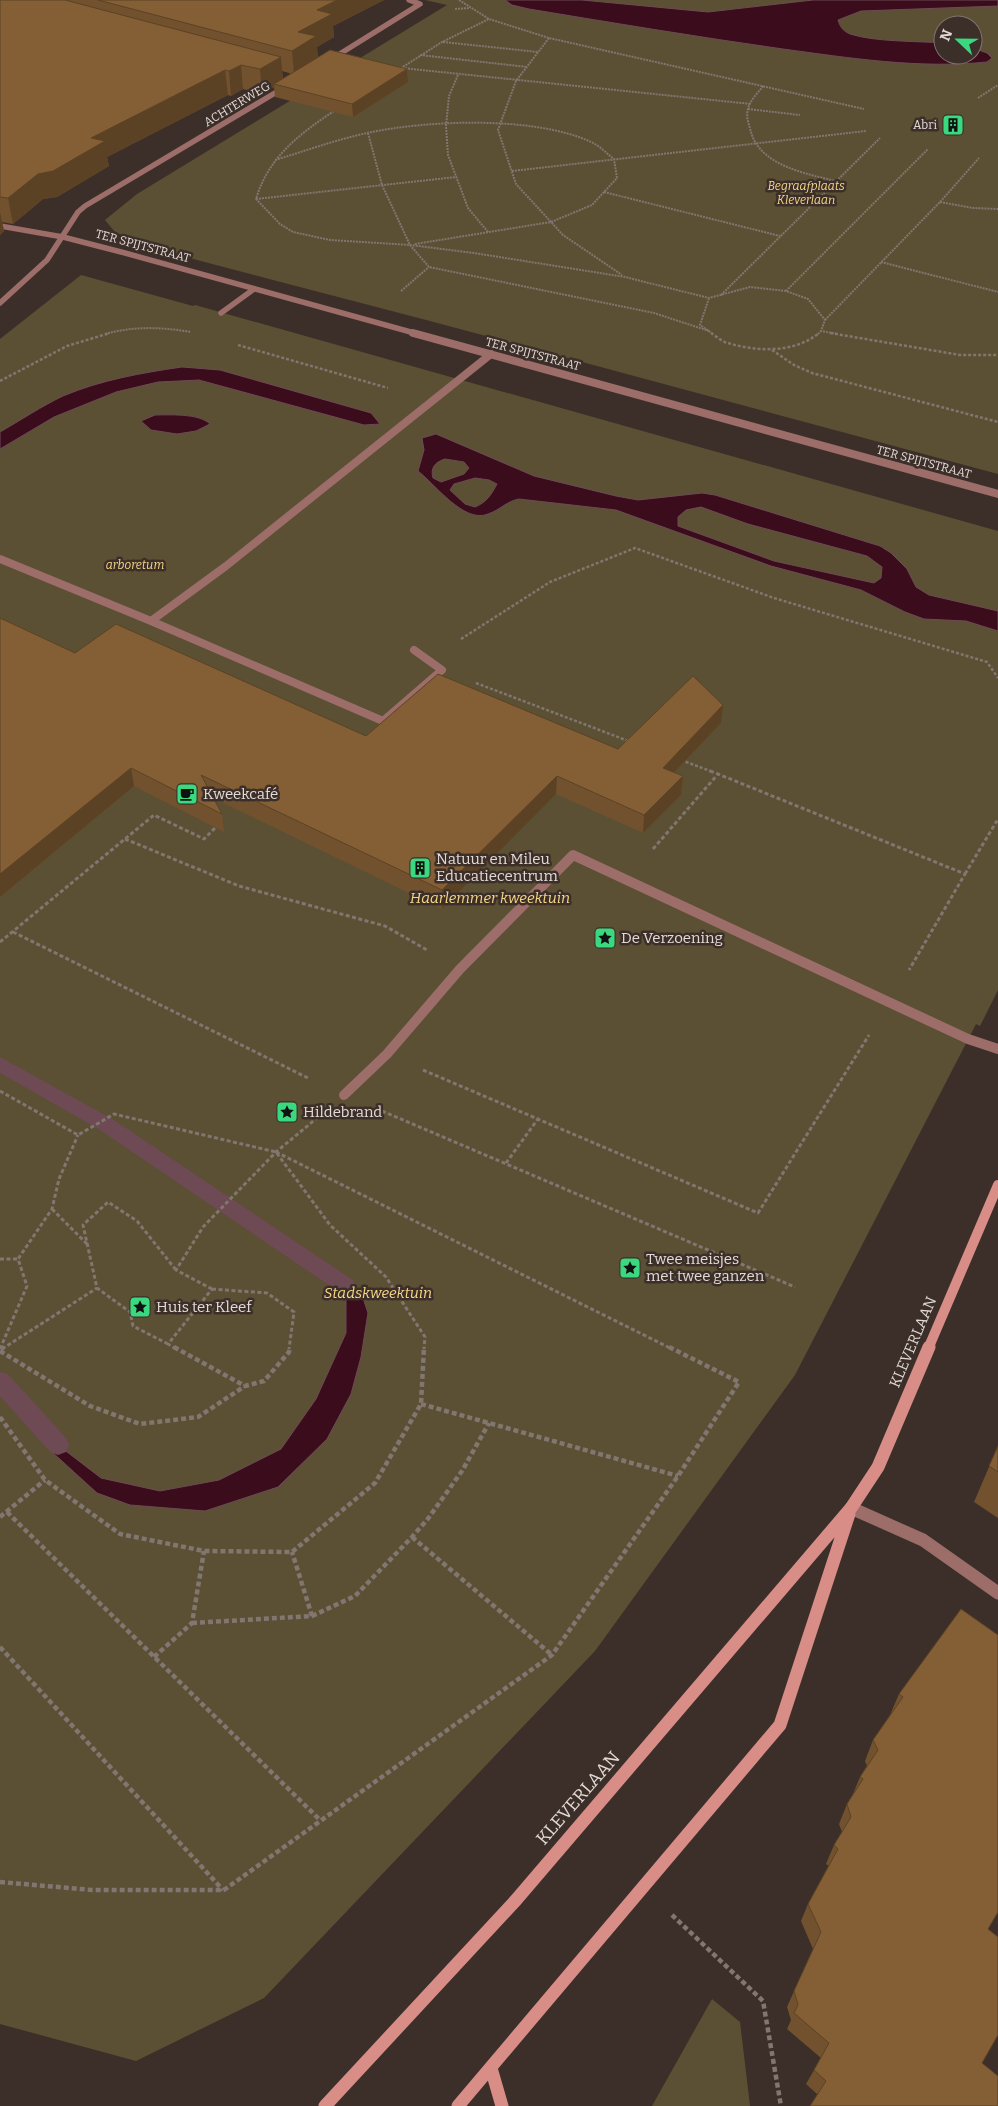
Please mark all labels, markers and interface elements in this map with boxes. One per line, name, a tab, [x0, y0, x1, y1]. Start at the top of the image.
north arrow	[933, 15, 983, 65]
text: N	[937, 27, 956, 44]
street label: ACHTERWEG	[201, 79, 273, 129]
building icon: Abri	[941, 113, 965, 137]
place label: Abri	[913, 118, 937, 132]
park label: Begraafplaats Kleverlaan	[767, 179, 845, 207]
street label: TER SPIJTSTRAAT	[94, 227, 192, 265]
street label: TER SPIJTSTRAAT	[484, 335, 582, 373]
street label: TER SPIJTSTRAAT	[875, 443, 973, 481]
park label: arboretum	[106, 558, 164, 572]
cafe icon: Kweekcafé	[175, 782, 199, 806]
place label: Kweekcafé	[203, 785, 278, 803]
place label: Natuur en Mileu Educatiecentrum	[436, 850, 558, 885]
building icon: Natuur en Mileu Educatiecentrum	[408, 856, 432, 880]
park label: Haarlemmer kweektuin	[410, 889, 570, 907]
place icon: De Verzoening	[593, 926, 617, 950]
place label: De Verzoening	[621, 929, 723, 947]
place icon: Hildebrand	[275, 1100, 299, 1124]
place label: Hildebrand	[303, 1103, 382, 1121]
place label: Twee meisjes met twee ganzen	[646, 1250, 765, 1285]
place icon: Twee meisjes met twee ganzen	[618, 1256, 642, 1280]
park label: Stadskweektuin	[324, 1284, 432, 1302]
street label: KLEVERLAAN	[886, 1294, 940, 1390]
place icon: Huis ter Kleef	[128, 1295, 152, 1319]
place label: Huis ter Kleef	[156, 1298, 253, 1316]
street label: KLEVERLAAN	[531, 1747, 625, 1849]

